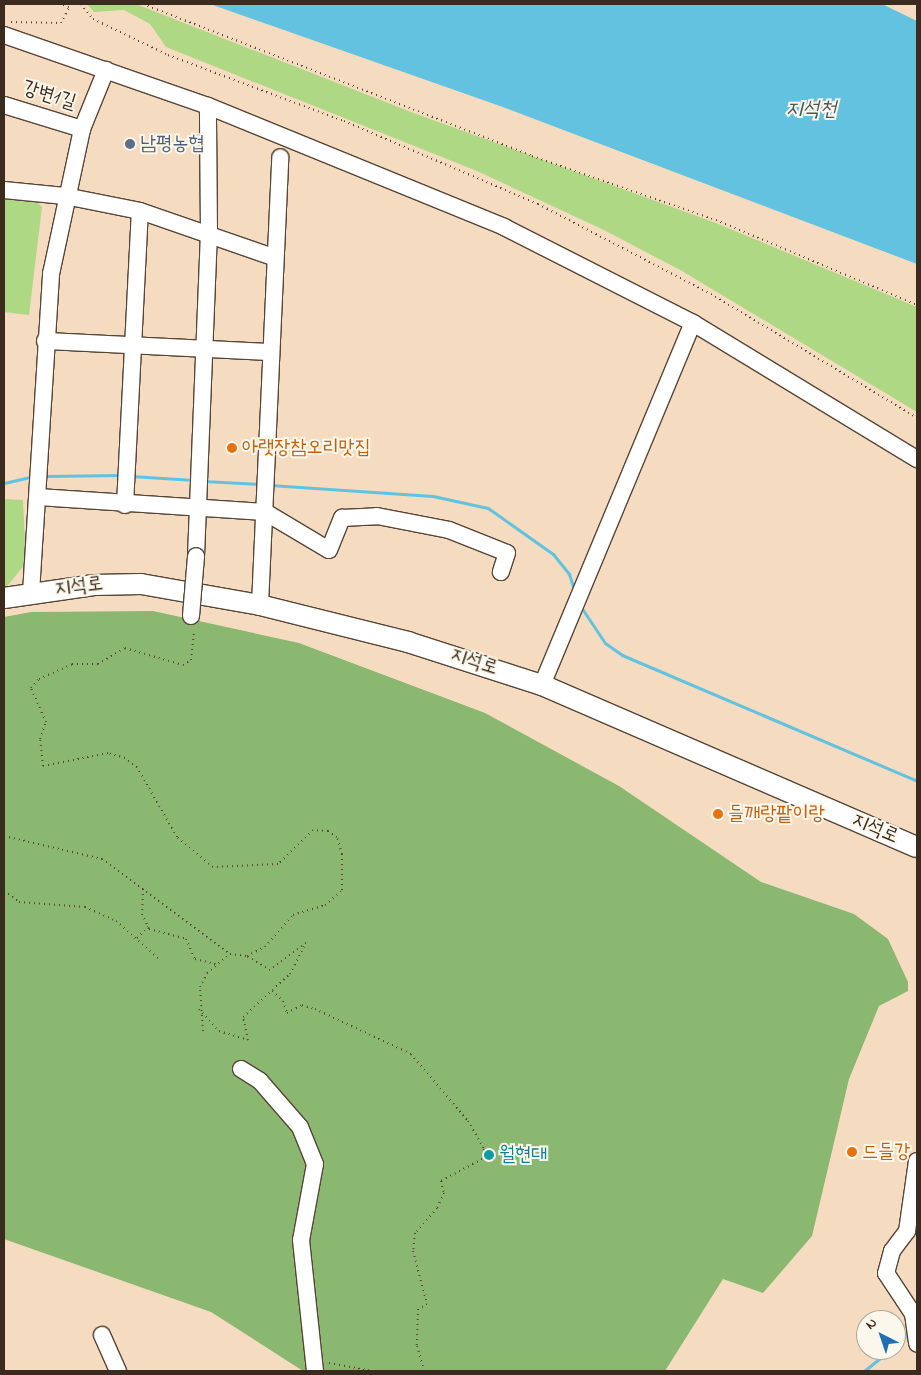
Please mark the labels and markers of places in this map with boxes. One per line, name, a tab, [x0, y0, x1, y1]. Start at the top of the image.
place label: 남평농협	[140, 132, 204, 156]
marker: 남평농협	[124, 138, 136, 150]
place label: 아랫장참오리맛집	[242, 436, 371, 460]
marker: 아랫장참오리맛집	[226, 442, 238, 454]
place label: 들깨랑팥이랑	[728, 802, 825, 826]
marker: 들깨랑팥이랑	[712, 808, 724, 820]
place label: 드들강	[862, 1140, 910, 1164]
place label: 월현대	[499, 1143, 547, 1167]
marker: 드들강	[846, 1146, 858, 1158]
marker: 월현대	[483, 1149, 495, 1161]

